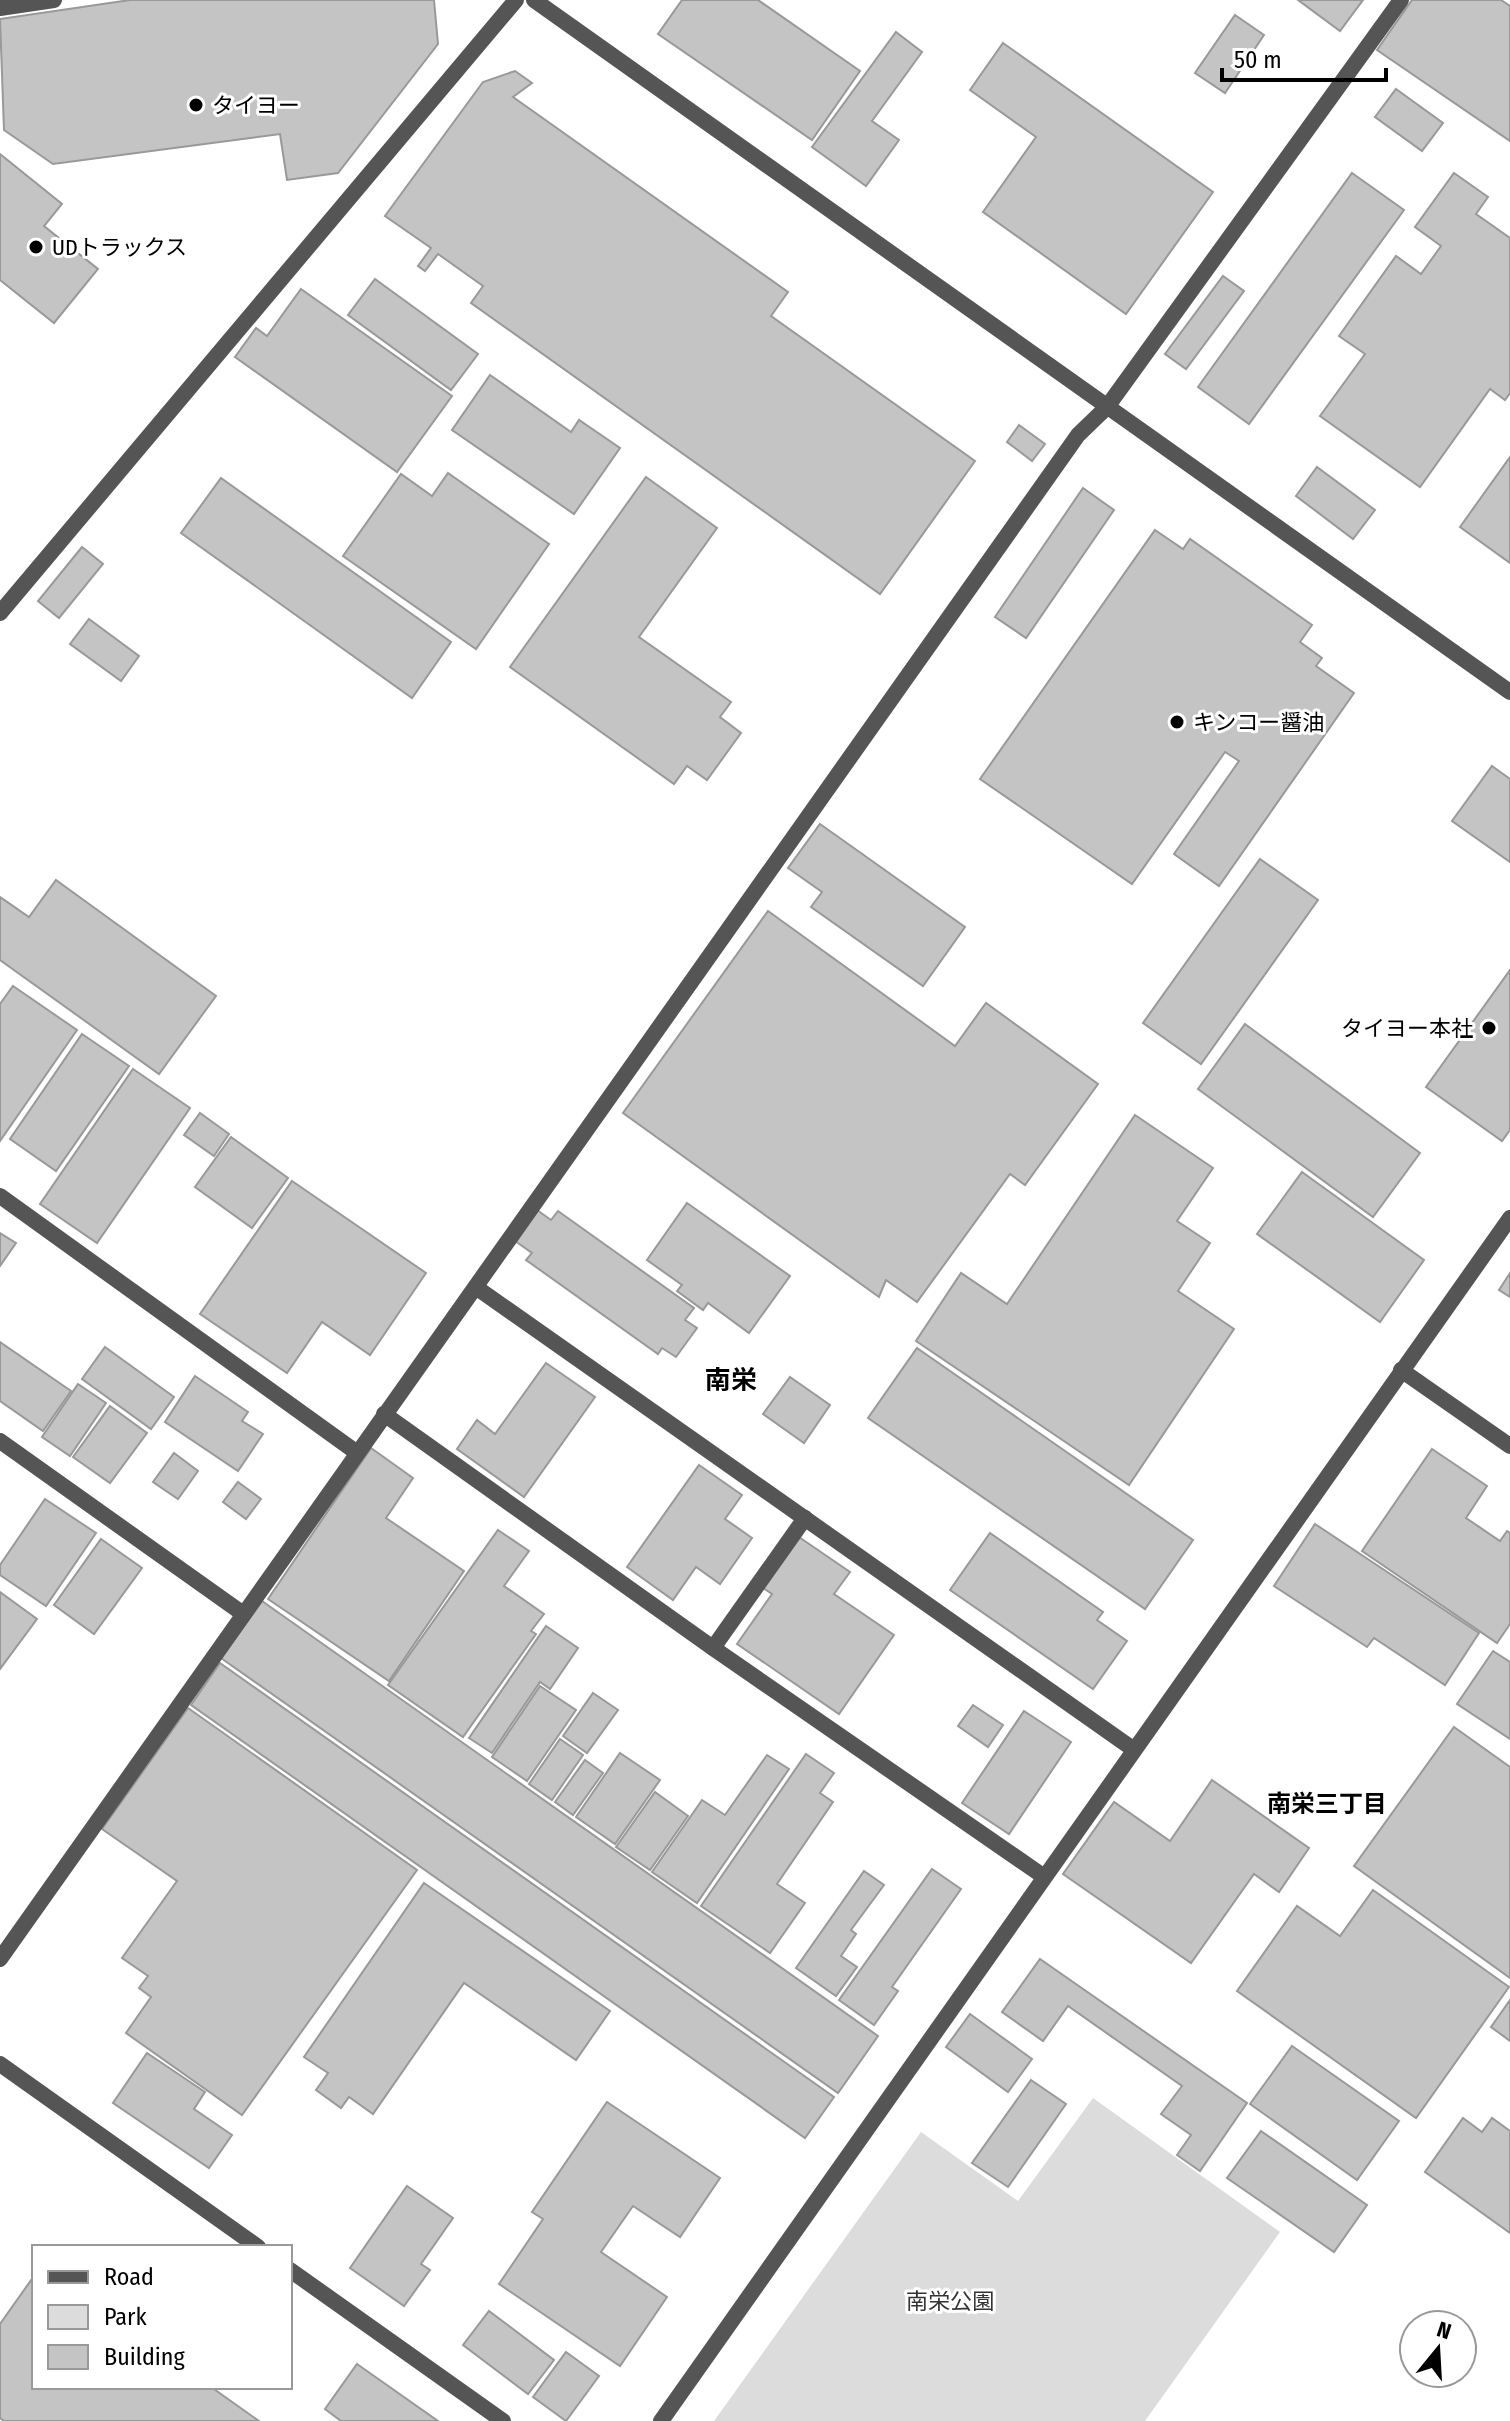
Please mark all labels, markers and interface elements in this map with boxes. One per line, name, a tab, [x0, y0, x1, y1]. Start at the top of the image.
scale bar	[1222, 32, 1386, 82]
text: 50 m	[1234, 46, 1282, 74]
place label: タイヨー	[212, 92, 300, 119]
marker: タイヨー	[187, 96, 205, 114]
place label: UDトラックス	[52, 234, 187, 261]
marker: UDトラックス	[27, 238, 45, 256]
place label: キンコー醤油	[1193, 709, 1324, 736]
marker: キンコー醤油	[1168, 713, 1186, 731]
place label: タイヨー本社	[1341, 1015, 1473, 1042]
marker: タイヨー本社	[1480, 1019, 1498, 1037]
district label: 南栄	[705, 1365, 757, 1396]
district label: 南栄三丁目	[1267, 1790, 1387, 1818]
legend	[32, 2245, 292, 2389]
text: Road	[104, 2263, 154, 2291]
park label: 南栄公園	[906, 2288, 994, 2315]
text: Park	[104, 2303, 147, 2331]
north arrow	[1398, 2309, 1478, 2389]
text: N	[1434, 2316, 1454, 2345]
text: Building	[104, 2343, 186, 2371]

